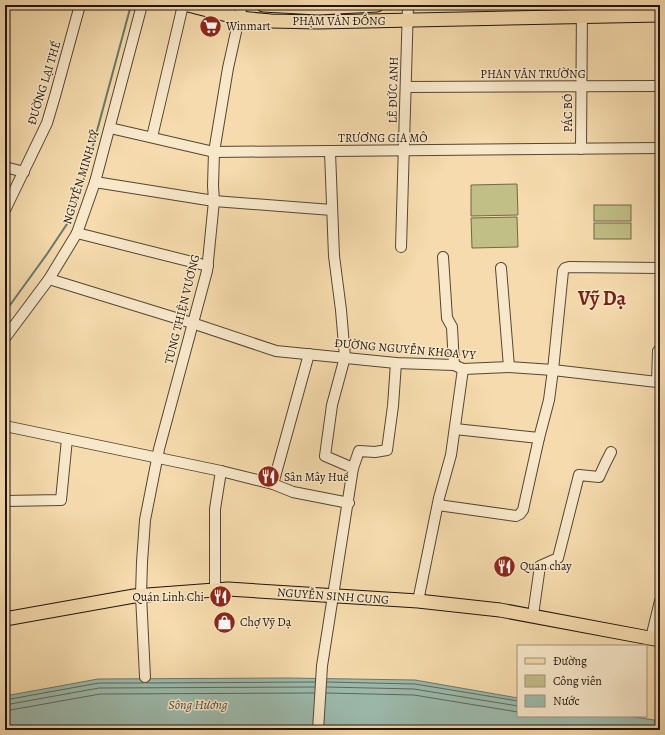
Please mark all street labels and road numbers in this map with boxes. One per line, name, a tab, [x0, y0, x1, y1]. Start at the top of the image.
street label: PHẠM VĂN ĐỒNG	[292, 13, 386, 29]
street label: ĐƯỜNG LẠI THẾ	[24, 39, 64, 127]
street label: LÊ ĐỨC ANH	[384, 56, 402, 124]
street label: PHAN VĂN TRƯỜNG	[480, 66, 586, 82]
street label: PÁC BÓ	[560, 94, 576, 132]
street label: NGUYỄN MINH VỸ	[58, 127, 103, 226]
street label: TRƯƠNG GIA MÔ	[338, 130, 428, 146]
street label: TÙNG THIỆN VƯƠNG	[161, 253, 203, 365]
street label: ĐƯỜNG NGUYỄN KHOA VY	[334, 334, 477, 363]
street label: NGUYỄN SINH CUNG	[276, 583, 390, 608]

